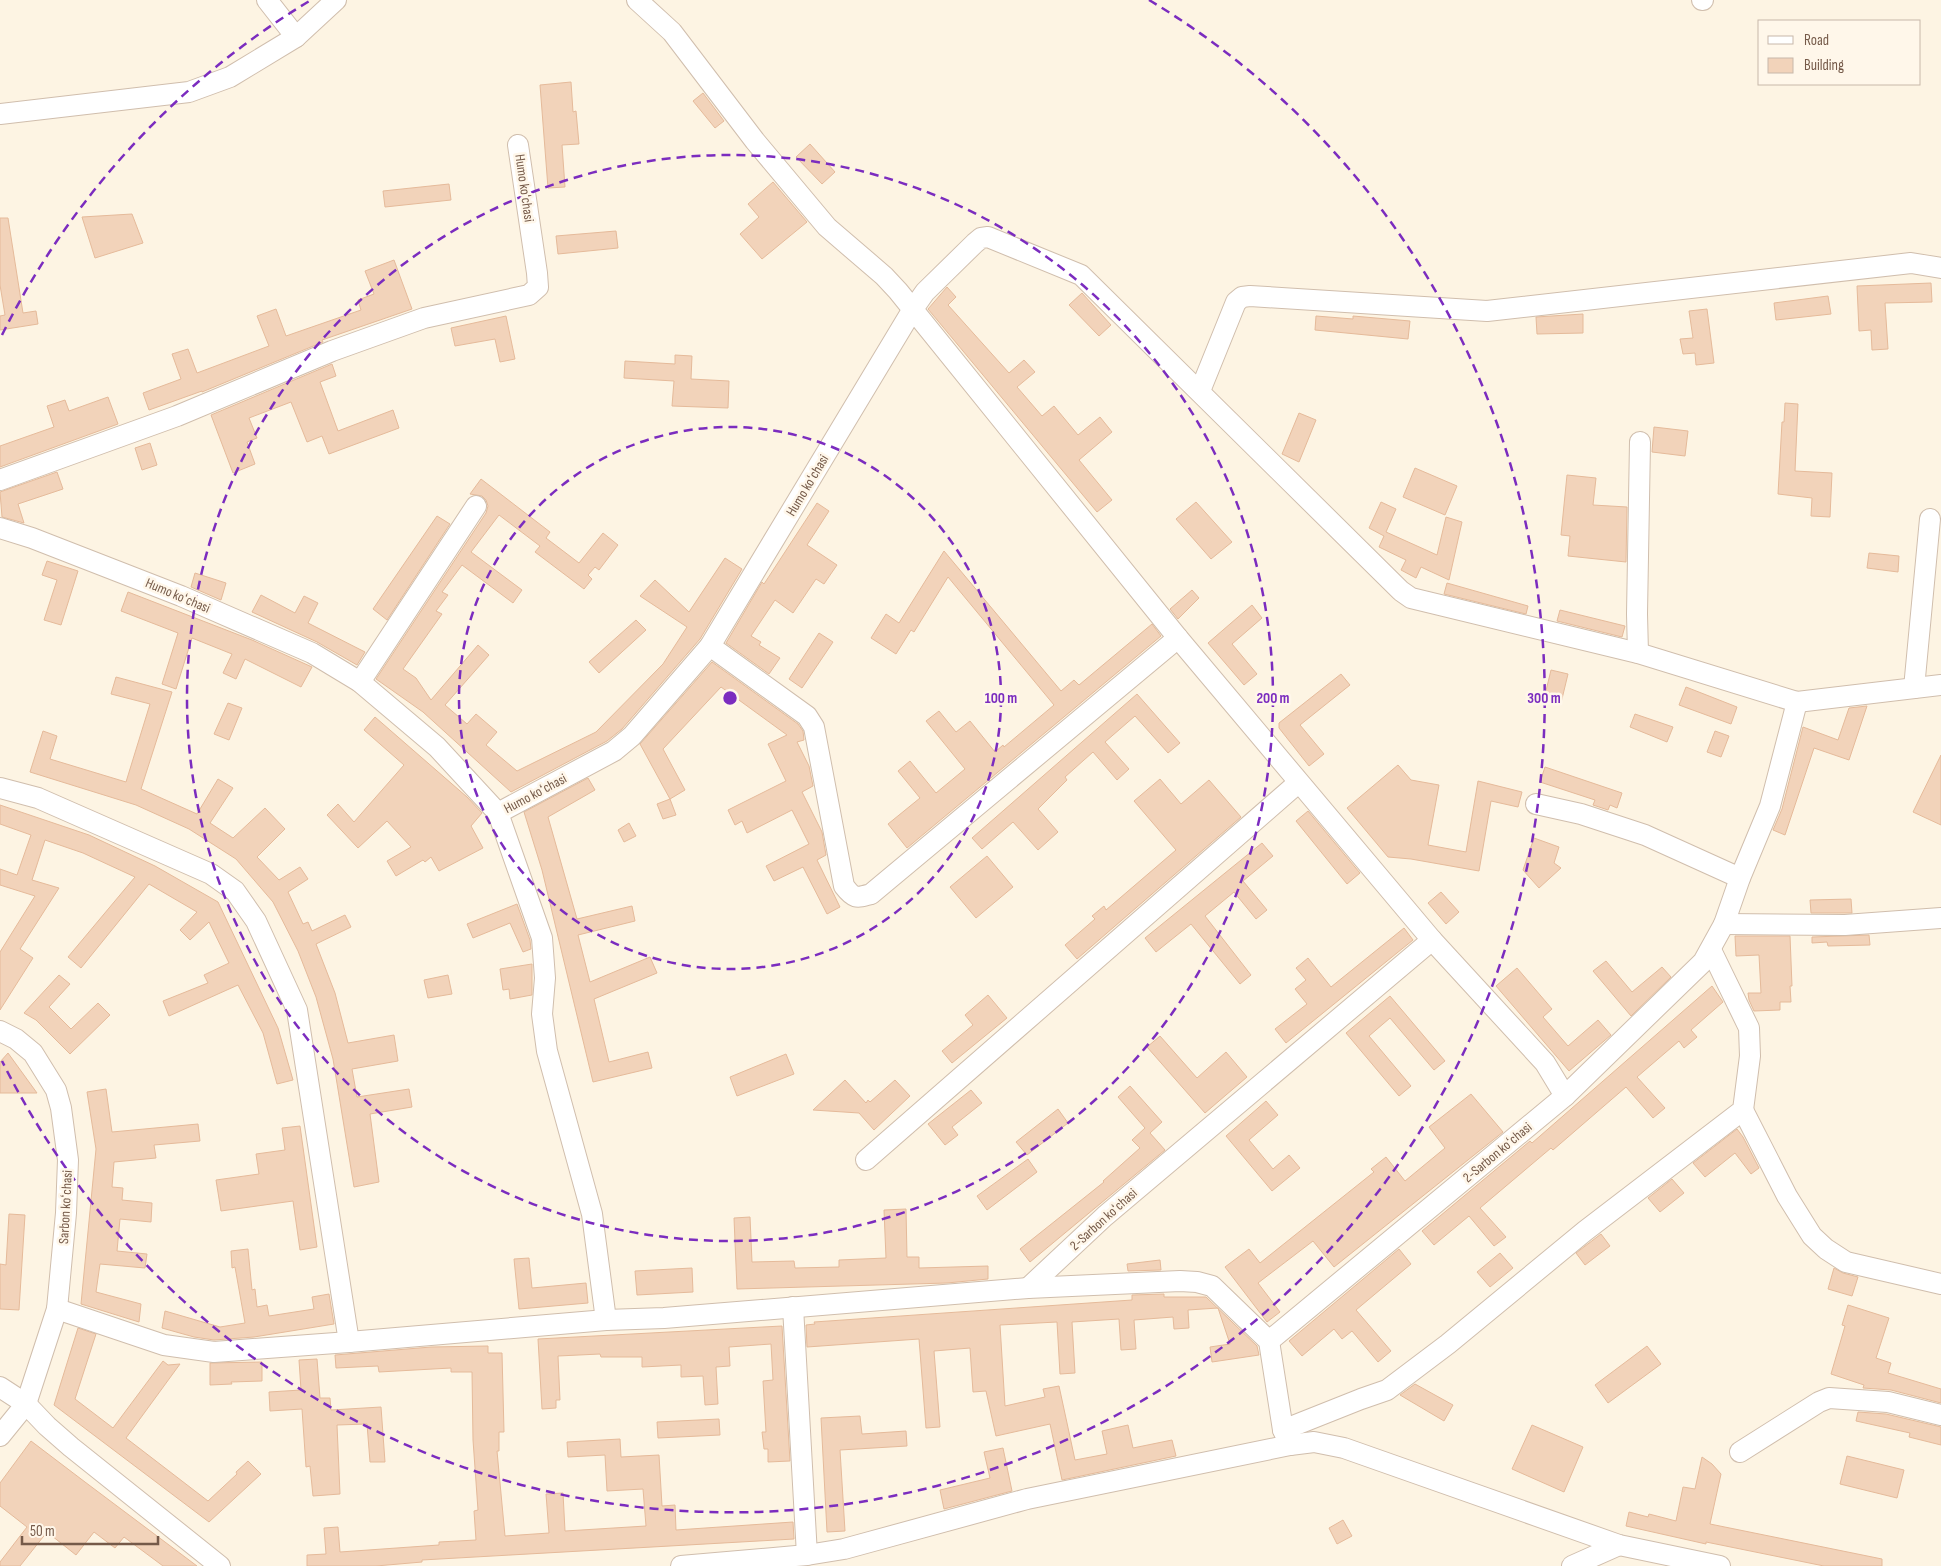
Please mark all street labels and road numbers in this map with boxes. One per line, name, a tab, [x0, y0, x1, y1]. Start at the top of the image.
street label: Humo koʻchasi	[511, 153, 538, 223]
street label: Humo koʻchasi	[782, 451, 832, 519]
street label: Humo koʻchasi	[143, 574, 213, 617]
street label: Humo koʻchasi	[501, 770, 570, 817]
street label: 2-Sarbon koʻchasi	[1459, 1119, 1535, 1186]
street label: Sarbon koʻchasi	[55, 1170, 76, 1244]
street label: 2-Sarbon koʻchasi	[1066, 1185, 1140, 1254]

